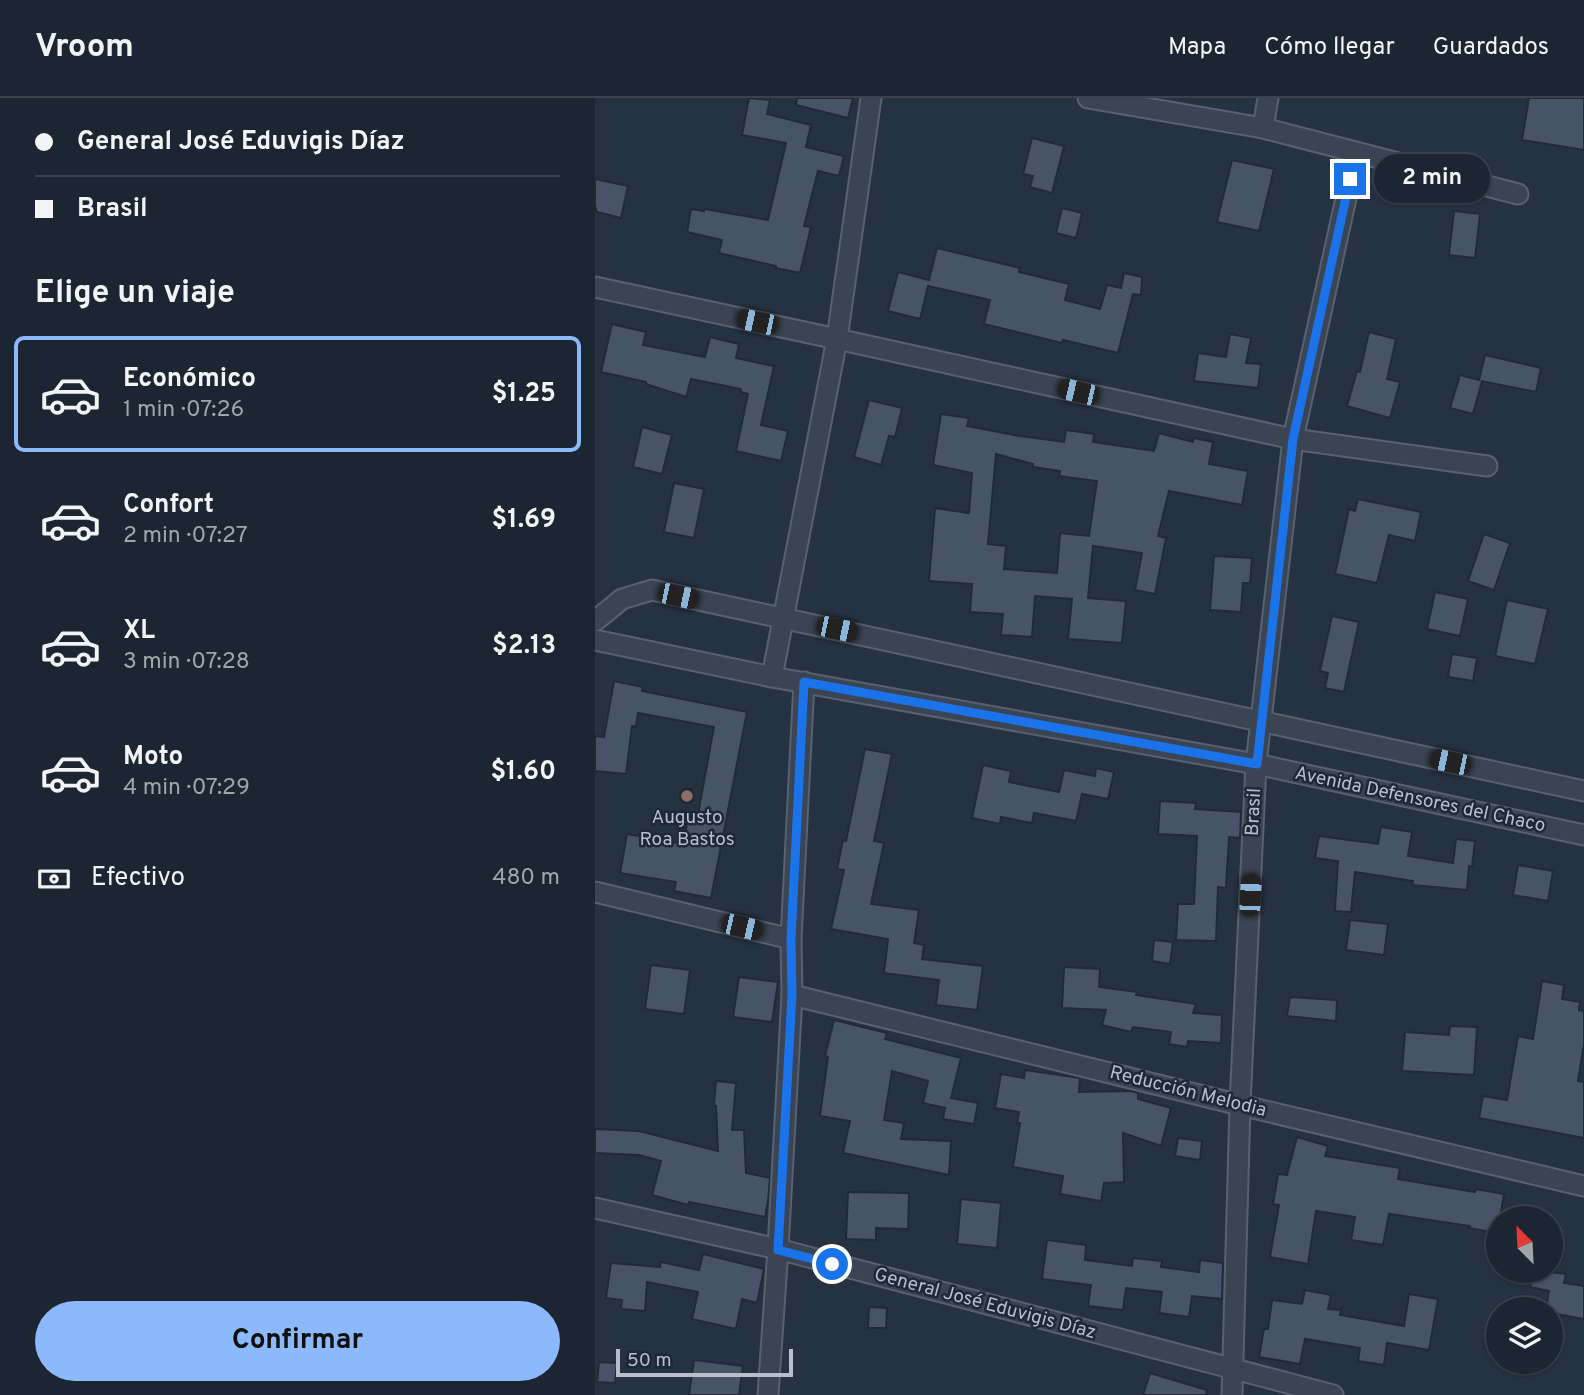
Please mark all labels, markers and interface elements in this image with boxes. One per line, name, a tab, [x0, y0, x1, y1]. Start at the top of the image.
text: Vroom	[35, 27, 134, 69]
text: Mapa	[1168, 33, 1226, 63]
text: Cómo llegar	[1264, 33, 1395, 63]
text: Guardados	[1433, 33, 1549, 63]
text: General José Eduvigis Díaz	[77, 126, 405, 159]
callout: 2 min	[1375, 154, 1490, 204]
route end	[1334, 163, 1366, 195]
text: 2 min	[1402, 164, 1462, 193]
text: Brasil	[77, 193, 148, 226]
text: Elige un viaje	[35, 274, 235, 314]
car	[735, 307, 780, 337]
icon: car	[39, 363, 102, 426]
text: Económico	[123, 363, 256, 396]
car	[1056, 377, 1101, 407]
text: $1.25	[492, 378, 556, 411]
text: 1 min · 07:26	[123, 396, 244, 425]
icon: car	[39, 489, 102, 552]
text: Confort	[123, 489, 214, 522]
text: $1.69	[491, 504, 556, 537]
text: 2 min · 07:27	[123, 522, 248, 551]
car	[656, 581, 701, 611]
car	[815, 614, 860, 644]
icon: car	[39, 615, 102, 678]
text: XL	[123, 615, 155, 648]
text: $2.13	[492, 630, 556, 663]
text: 3 min · 07:28	[123, 648, 250, 677]
icon: car	[39, 741, 102, 804]
text: Moto	[123, 741, 183, 774]
car	[1428, 747, 1473, 777]
text: $1.60	[490, 756, 556, 789]
street label: Avenida Defensores del Chaco	[1292, 762, 1548, 838]
text: 4 min · 07:29	[123, 774, 250, 803]
street label: Brasil	[1241, 787, 1267, 837]
marker: Augusto Roa Bastos	[679, 788, 695, 804]
place label: Augusto Roa Bastos	[639, 806, 735, 852]
icon: cash	[35, 860, 73, 898]
text: Efectivo	[91, 862, 185, 895]
text: 480 m	[492, 864, 560, 893]
car	[1239, 873, 1262, 917]
car	[720, 912, 765, 942]
street label: Reducción Melodia	[1107, 1061, 1269, 1123]
north arrow	[1486, 1206, 1563, 1283]
map controls	[1486, 1206, 1563, 1374]
route start	[816, 1248, 848, 1280]
street label: General José Eduvigis Díaz	[871, 1263, 1099, 1345]
button: layers	[1486, 1297, 1563, 1374]
button: Confirmar	[35, 1301, 560, 1381]
scale bar	[616, 1346, 793, 1378]
text: 50 m	[627, 1349, 672, 1373]

